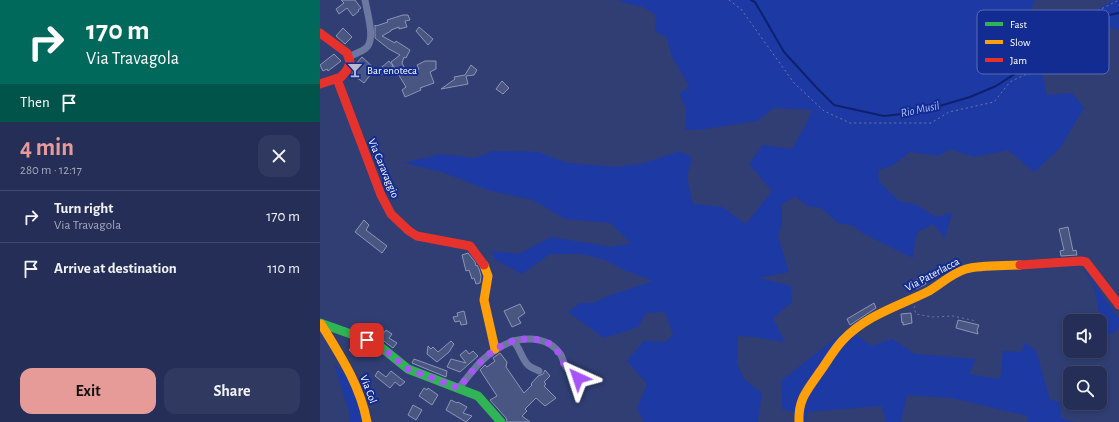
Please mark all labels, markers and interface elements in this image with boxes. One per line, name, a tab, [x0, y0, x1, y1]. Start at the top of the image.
legend	[977, 10, 1109, 74]
icon: right	[20, 16, 72, 68]
text: 170 m	[86, 17, 150, 45]
text: Fast	[1010, 19, 1028, 30]
text: Slow	[1010, 37, 1031, 48]
text: Via Travagola	[86, 50, 179, 68]
text: Jam	[1010, 55, 1027, 66]
bar icon: Bar enoteca	[346, 61, 364, 79]
place label: Bar enoteca	[367, 65, 417, 76]
icon: arrive	[58, 92, 80, 114]
text: Then	[20, 95, 50, 110]
water label: Rio Musil	[899, 99, 941, 119]
button: close	[258, 135, 300, 177]
text: 4 min	[20, 136, 74, 160]
street label: Via Caravaggio	[366, 137, 401, 199]
text: 280 m · 12:17	[20, 164, 82, 177]
text: Turn right	[54, 201, 113, 216]
icon: right	[20, 206, 42, 228]
text: 170 m	[266, 209, 300, 224]
text: Via Travagola	[54, 219, 121, 232]
street label: Via Paterlacca	[903, 256, 961, 293]
icon: arrive	[20, 258, 42, 280]
text: Arrive at destination	[54, 261, 177, 276]
text: 110 m	[267, 261, 300, 276]
map controls	[1063, 314, 1107, 410]
button: sound	[1063, 314, 1107, 358]
pin	[350, 323, 384, 357]
icon: arrive	[356, 329, 378, 351]
position arrow	[557, 357, 599, 399]
button: search	[1063, 366, 1107, 410]
button: Exit	[20, 368, 156, 414]
button: Share	[164, 368, 300, 414]
street label: Via Col	[358, 373, 379, 405]

